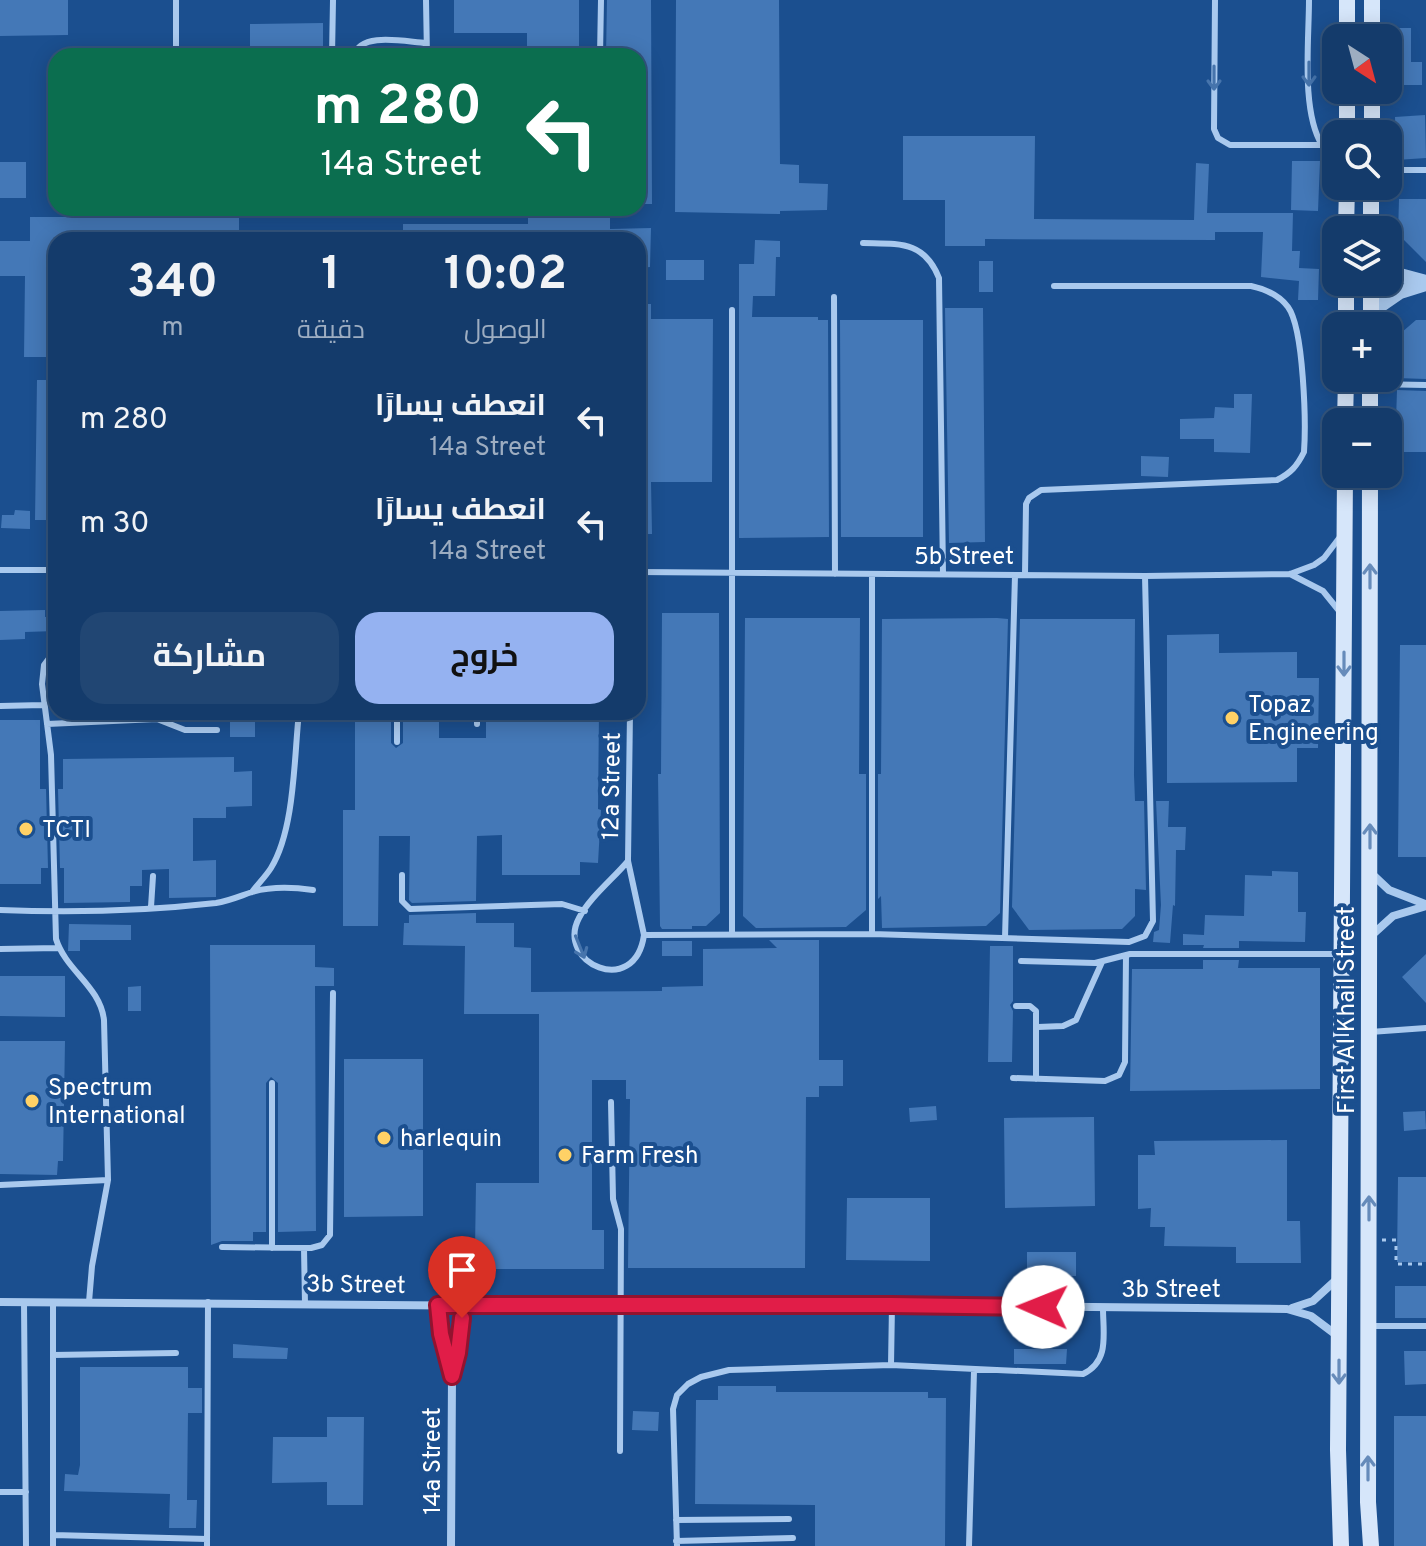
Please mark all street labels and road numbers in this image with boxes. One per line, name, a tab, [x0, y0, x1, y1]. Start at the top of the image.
street label: 5b Street	[914, 543, 1014, 573]
street label: 12a Street	[597, 732, 629, 840]
street label: First Al Khail Street	[1333, 906, 1363, 1114]
street label: 3b Street	[306, 1270, 406, 1302]
street label: 3b Street	[1121, 1276, 1221, 1306]
street label: 14a Street	[419, 1407, 449, 1515]

